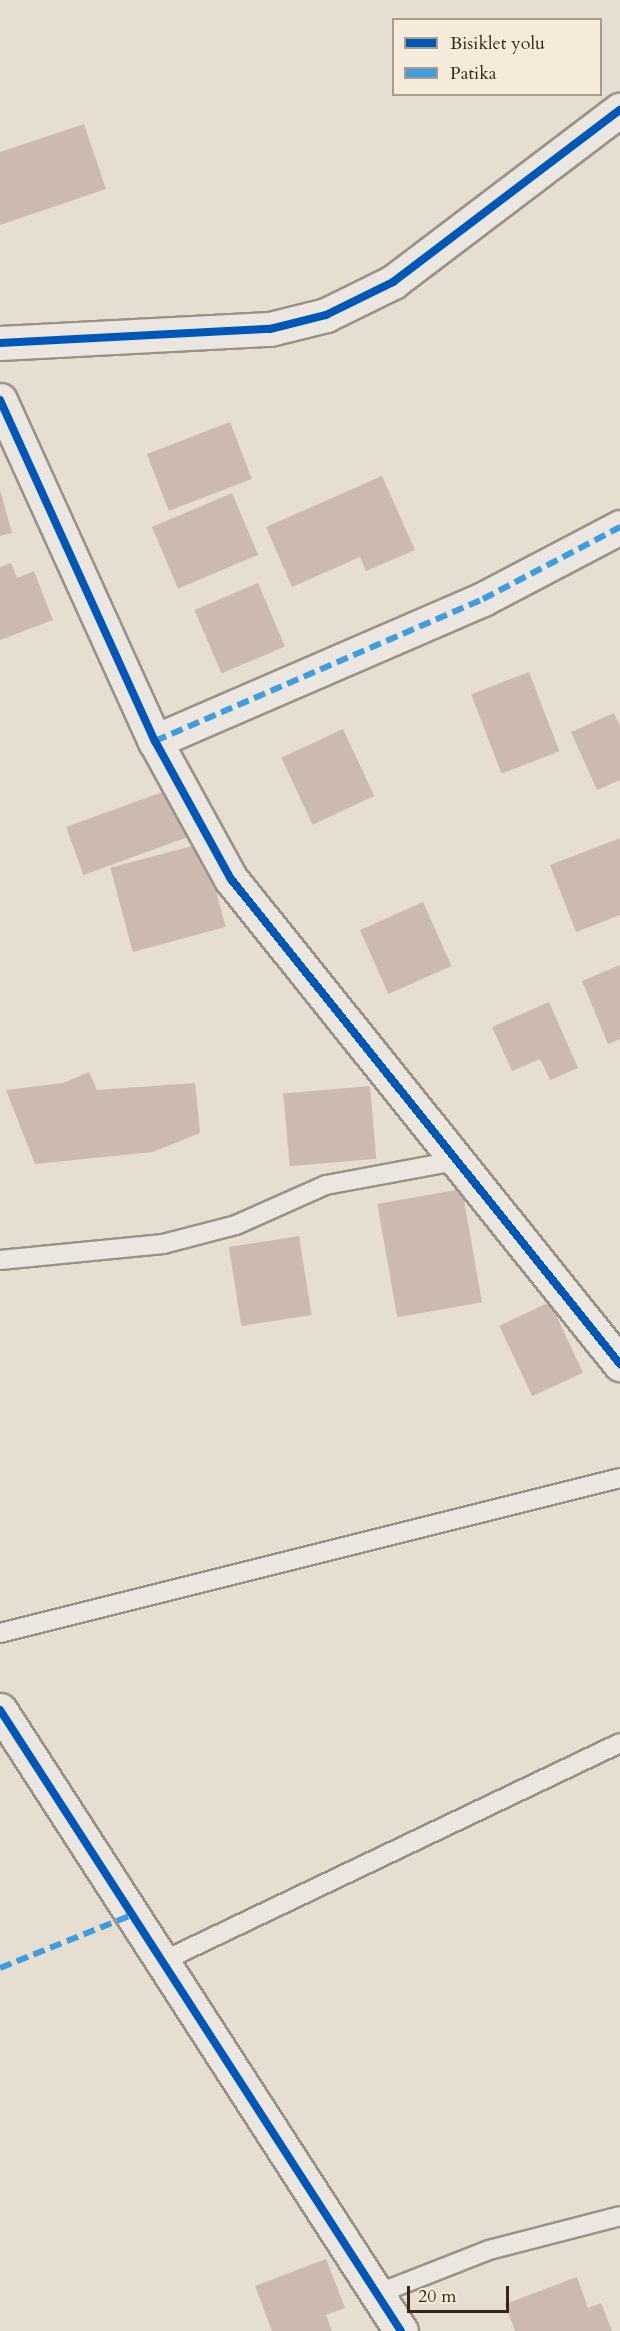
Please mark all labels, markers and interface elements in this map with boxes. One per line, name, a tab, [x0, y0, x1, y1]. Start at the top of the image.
legend	[392, 18, 602, 96]
text: Bisiklet yolu	[450, 31, 545, 56]
text: Patika	[450, 61, 497, 86]
scale bar	[410, 2274, 512, 2312]
text: 20 m	[418, 2284, 457, 2309]

